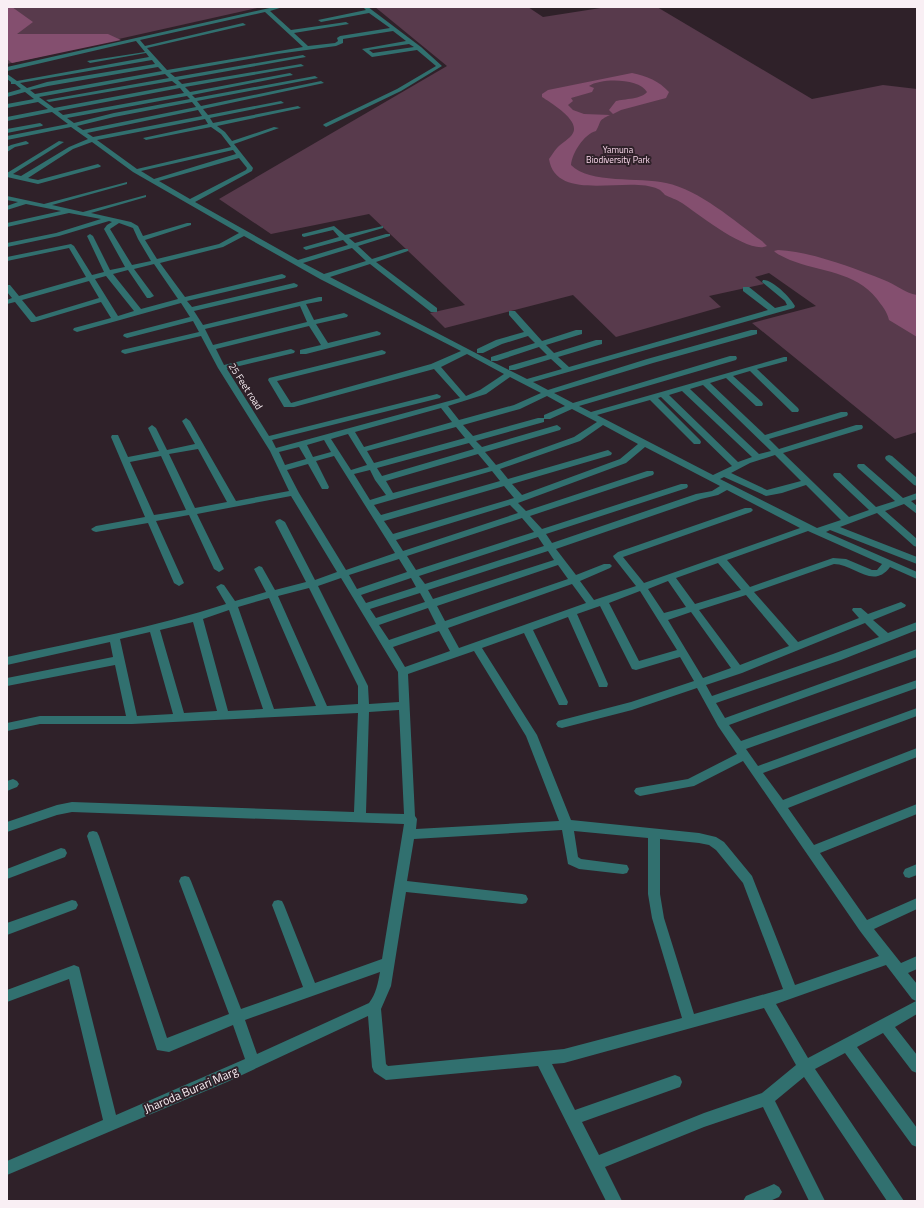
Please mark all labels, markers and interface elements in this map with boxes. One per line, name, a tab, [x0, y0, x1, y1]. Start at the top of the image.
park label: Yamuna Biodiversity Park	[586, 143, 651, 166]
street label: 25 Feet road	[225, 360, 266, 413]
street label: Jharoda Burari Marg	[141, 1061, 241, 1118]

